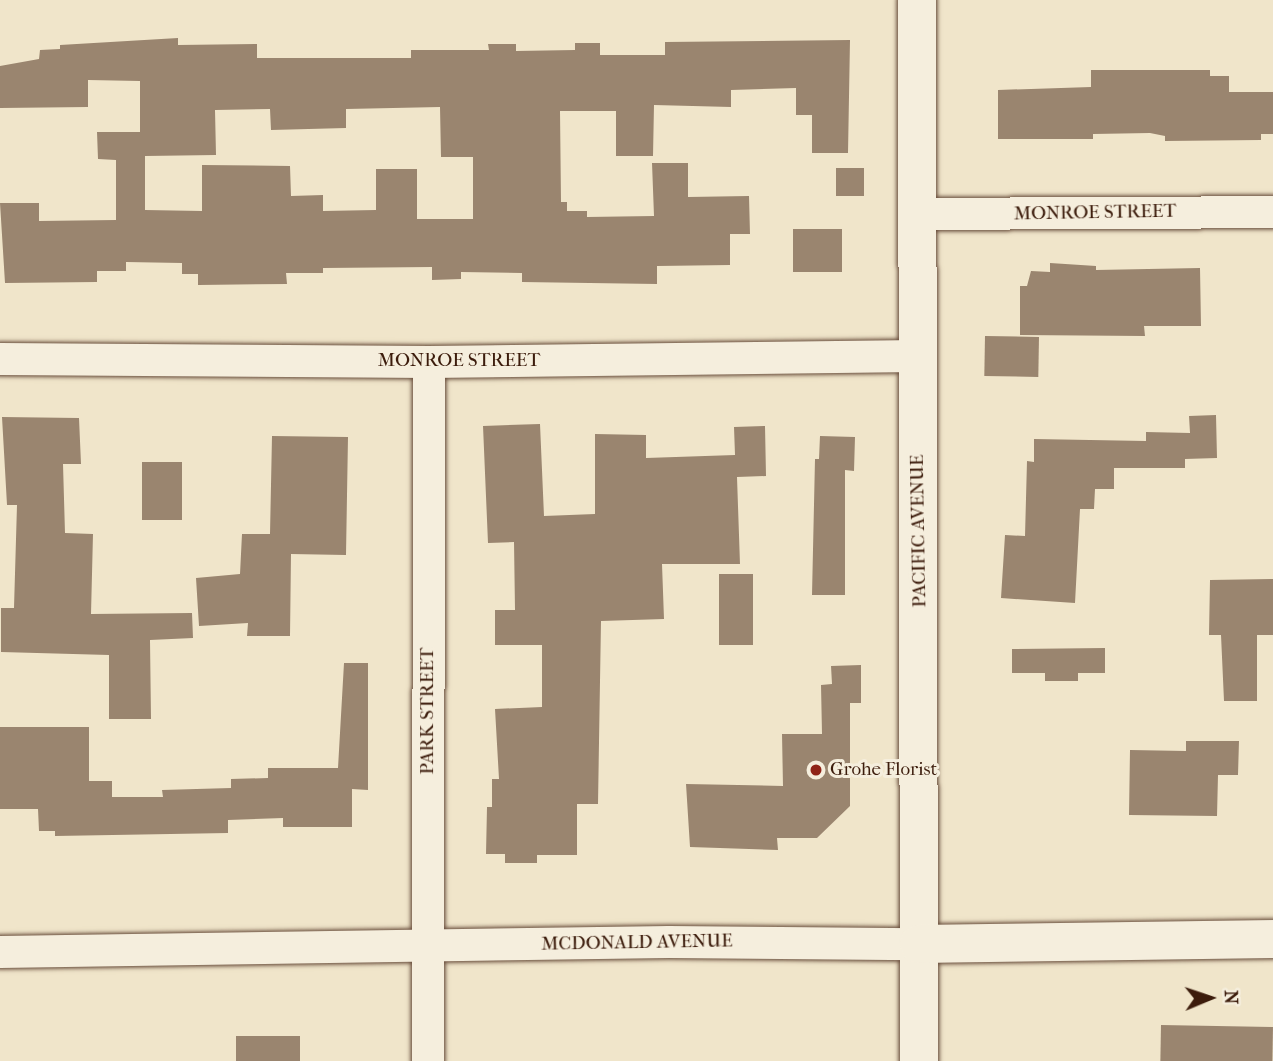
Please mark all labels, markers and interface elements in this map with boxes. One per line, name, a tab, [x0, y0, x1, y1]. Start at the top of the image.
street label: MONROE STREET	[1014, 200, 1176, 226]
street label: MONROE STREET	[378, 350, 540, 372]
street label: PACIFIC AVENUE	[906, 454, 932, 608]
street label: PARK STREET	[417, 647, 439, 775]
place label: Grohe Florist	[830, 759, 937, 781]
marker: Grohe Florist	[808, 762, 824, 778]
street label: MCDONALD AVENUE	[541, 930, 733, 956]
north arrow	[1175, 963, 1245, 1033]
text: N	[1220, 990, 1242, 1005]

